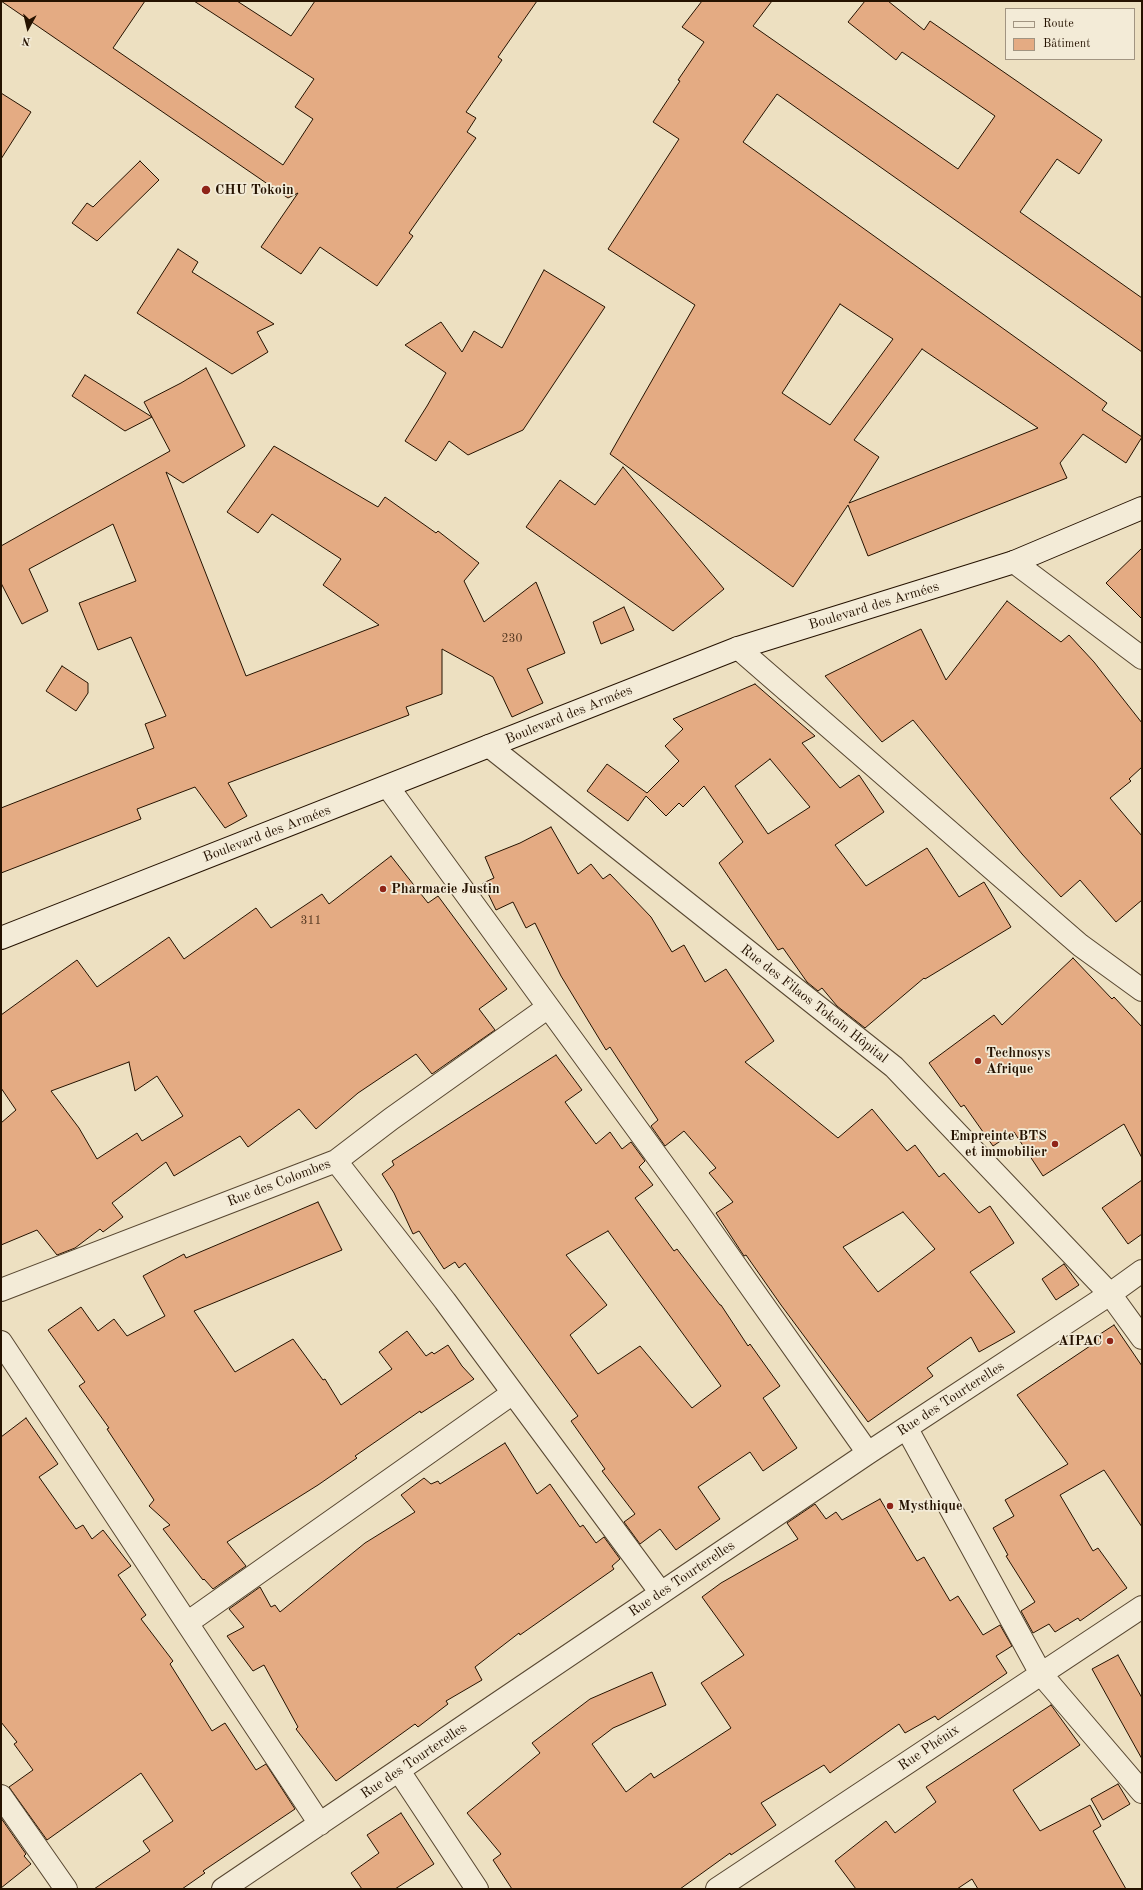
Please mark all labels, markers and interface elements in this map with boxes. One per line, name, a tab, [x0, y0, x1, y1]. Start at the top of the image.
north arrow	[8, 8, 48, 48]
legend	[1005, 8, 1135, 60]
text: Route	[1043, 18, 1074, 30]
text: N	[21, 34, 31, 46]
text: Bâtiment	[1043, 38, 1090, 50]
place label: CHU Tokoin	[215, 182, 294, 198]
marker: CHU Tokoin	[200, 184, 212, 196]
street label: Boulevard des Armées	[807, 578, 941, 634]
house number: 230	[502, 632, 522, 646]
street label: Boulevard des Armées	[503, 682, 635, 748]
street label: Boulevard des Armées	[201, 802, 333, 866]
place label: Pharmacie Justin	[391, 881, 500, 897]
marker: Pharmacie Justin	[378, 884, 388, 894]
house number: 311	[301, 914, 321, 928]
street label: Rue des Filaos Tokoin Hôpital	[737, 941, 891, 1067]
place label: Technosys Afrique	[986, 1045, 1050, 1078]
marker: Technosys Afrique	[973, 1056, 983, 1066]
place label: Empreinte BTS et immobilier	[950, 1128, 1047, 1160]
marker: Empreinte BTS et immobilier	[1050, 1139, 1060, 1149]
street label: Rue des Colombes	[225, 1156, 333, 1210]
place label: AIPAC	[1058, 1333, 1102, 1349]
marker: AIPAC	[1105, 1336, 1115, 1346]
street label: Rue des Tourterelles	[894, 1358, 1008, 1440]
place label: Mysthique	[898, 1498, 963, 1514]
marker: Mysthique	[885, 1501, 895, 1511]
street label: Rue des Tourterelles	[626, 1537, 738, 1621]
street label: Rue des Tourterelles	[358, 1719, 470, 1803]
street label: Rue Phénix	[895, 1721, 963, 1775]

